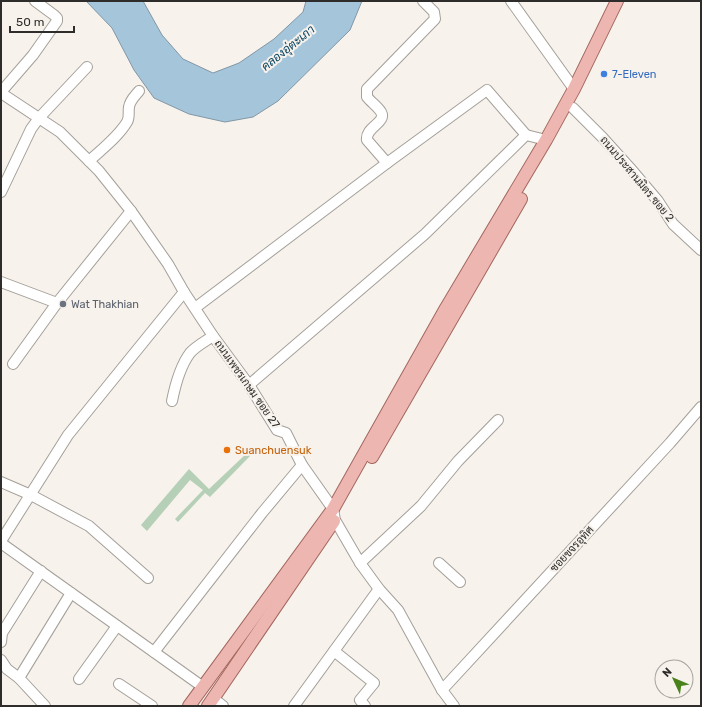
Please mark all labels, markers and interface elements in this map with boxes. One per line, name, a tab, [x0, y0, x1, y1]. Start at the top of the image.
scale bar	[10, 8, 74, 34]
text: 50 m	[16, 15, 44, 29]
water label: คลองอุ่ตะเภา	[259, 22, 319, 75]
place label: 7-Eleven	[612, 68, 657, 81]
marker: 7-Eleven	[599, 69, 609, 79]
street label: ถนนประสานมิตร ซอย 2	[597, 134, 677, 224]
place label: Wat Thakhian	[71, 298, 139, 311]
marker: Wat Thakhian	[58, 299, 68, 309]
street label: ถนนเพชรเกษม ซอย 27	[212, 337, 283, 431]
place label: Suanchuensuk	[235, 444, 312, 457]
marker: Suanchuensuk	[222, 445, 232, 455]
street label: ซอยขจรอุทิศ	[548, 523, 598, 576]
north arrow	[654, 659, 694, 699]
text: N	[660, 665, 675, 680]

